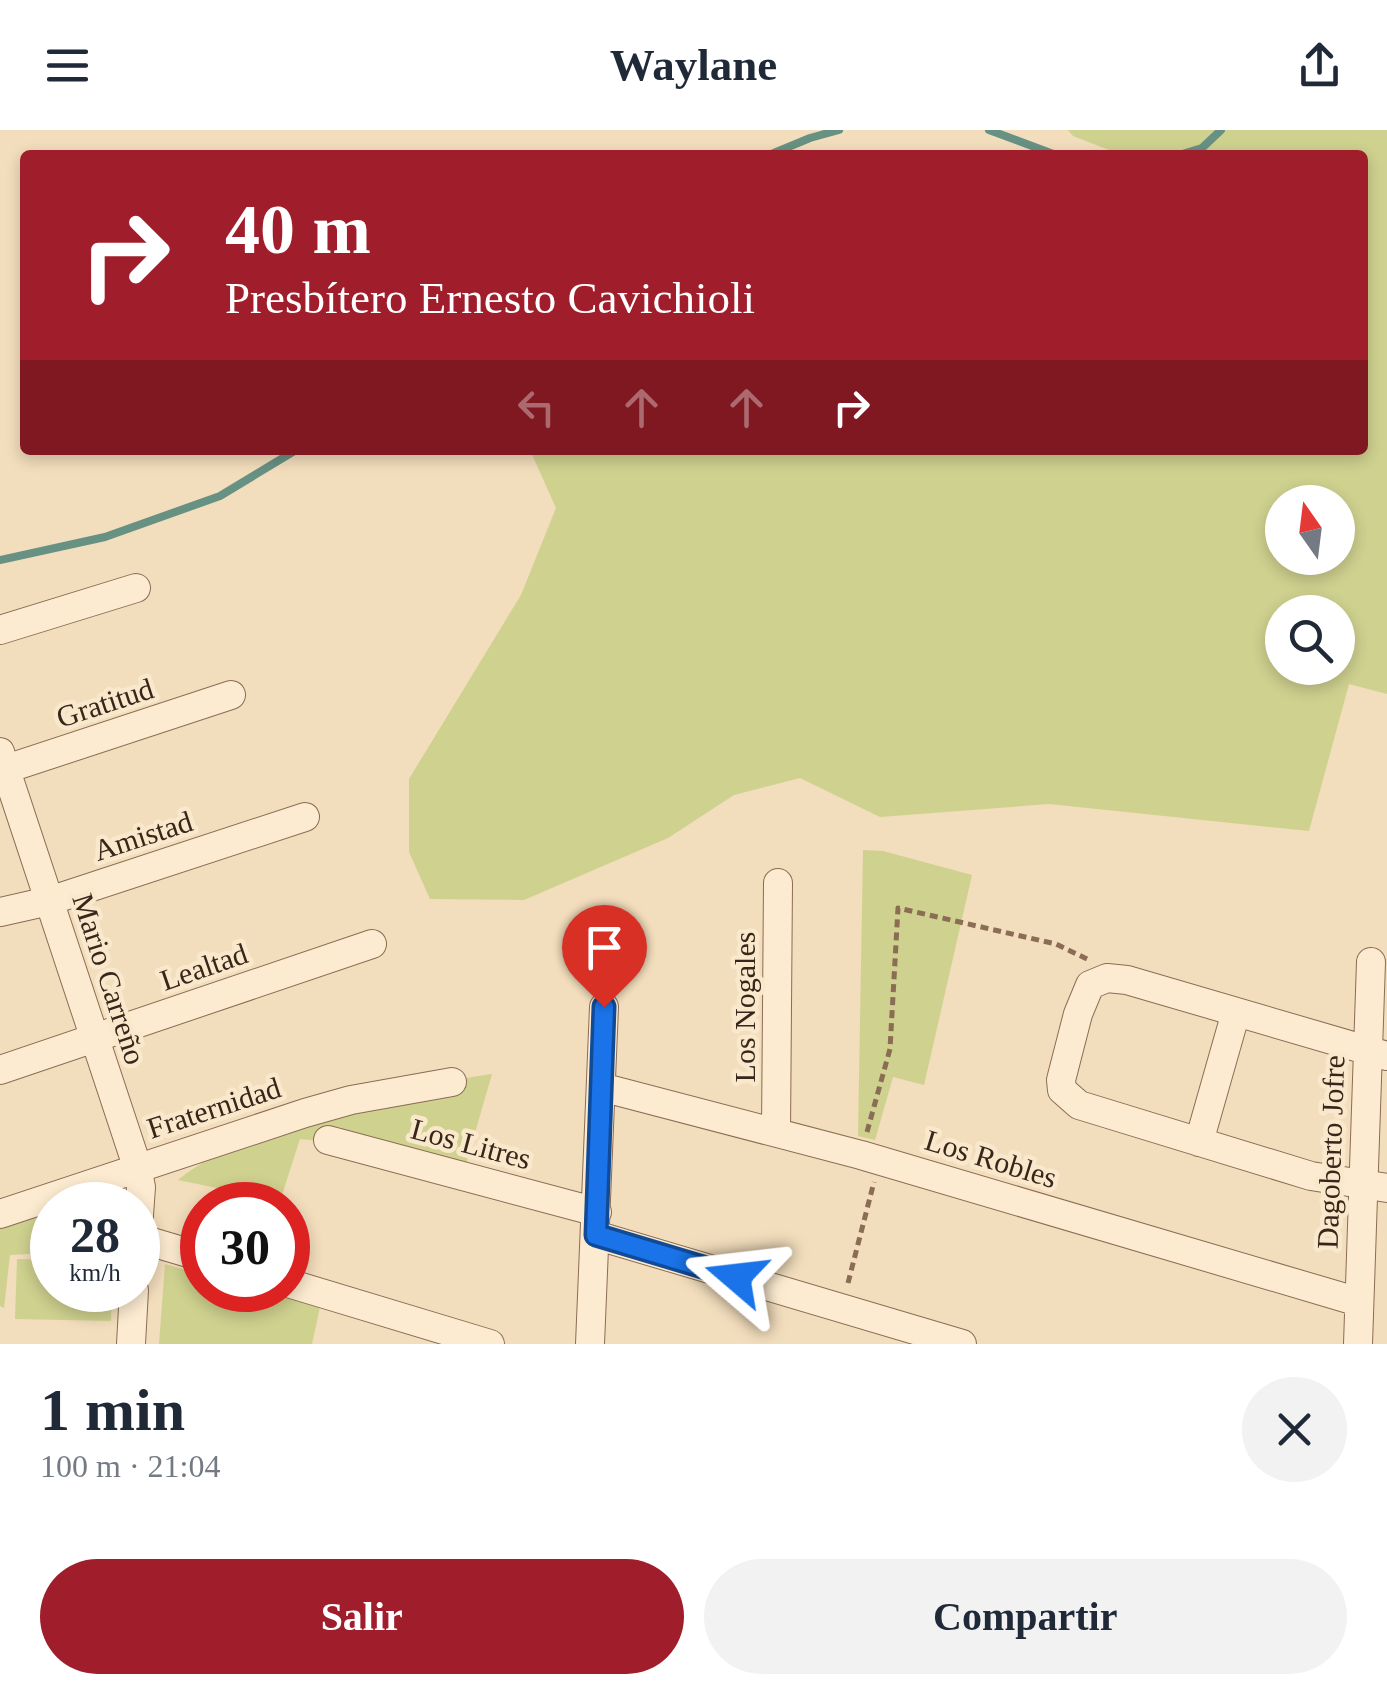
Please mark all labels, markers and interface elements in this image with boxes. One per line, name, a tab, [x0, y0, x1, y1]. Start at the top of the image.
icon: menu	[40, 38, 95, 93]
icon: share	[1292, 38, 1347, 93]
text: Waylane	[610, 40, 777, 90]
icon: right	[60, 190, 190, 320]
text: 40 m	[225, 191, 371, 268]
text: Presbítero Ernesto Cavichioli	[225, 273, 755, 323]
icon: left	[509, 380, 564, 435]
icon: ahead	[614, 380, 669, 435]
icon: ahead	[719, 380, 774, 435]
icon: right	[824, 380, 879, 435]
north arrow	[1265, 485, 1355, 575]
map controls	[1265, 485, 1355, 685]
button: search	[1265, 595, 1355, 685]
street label: Gratitud	[52, 671, 157, 734]
street label: Amistad	[89, 804, 196, 867]
street label: Mario Carreño	[66, 889, 153, 1068]
pin	[562, 905, 647, 1008]
icon: arrive	[577, 920, 632, 975]
street label: Los Nogales	[728, 932, 761, 1082]
street label: Lealtad	[156, 936, 252, 997]
street label: Dagoberto Jofre	[1311, 1054, 1350, 1250]
street label: Fraternidad	[143, 1070, 285, 1145]
street label: Los Litres	[408, 1112, 535, 1175]
street label: Los Robles	[921, 1123, 1061, 1194]
speed limit sign: 30	[180, 1182, 310, 1312]
text: 28	[70, 1207, 120, 1263]
position arrow	[684, 1225, 788, 1329]
text: km/h	[69, 1259, 121, 1286]
text: 1 min	[40, 1377, 185, 1443]
button: close	[1242, 1377, 1347, 1482]
text: 100 m · 21:04	[40, 1448, 220, 1484]
button: Salir	[40, 1559, 684, 1674]
button: Compartir	[704, 1559, 1347, 1674]

